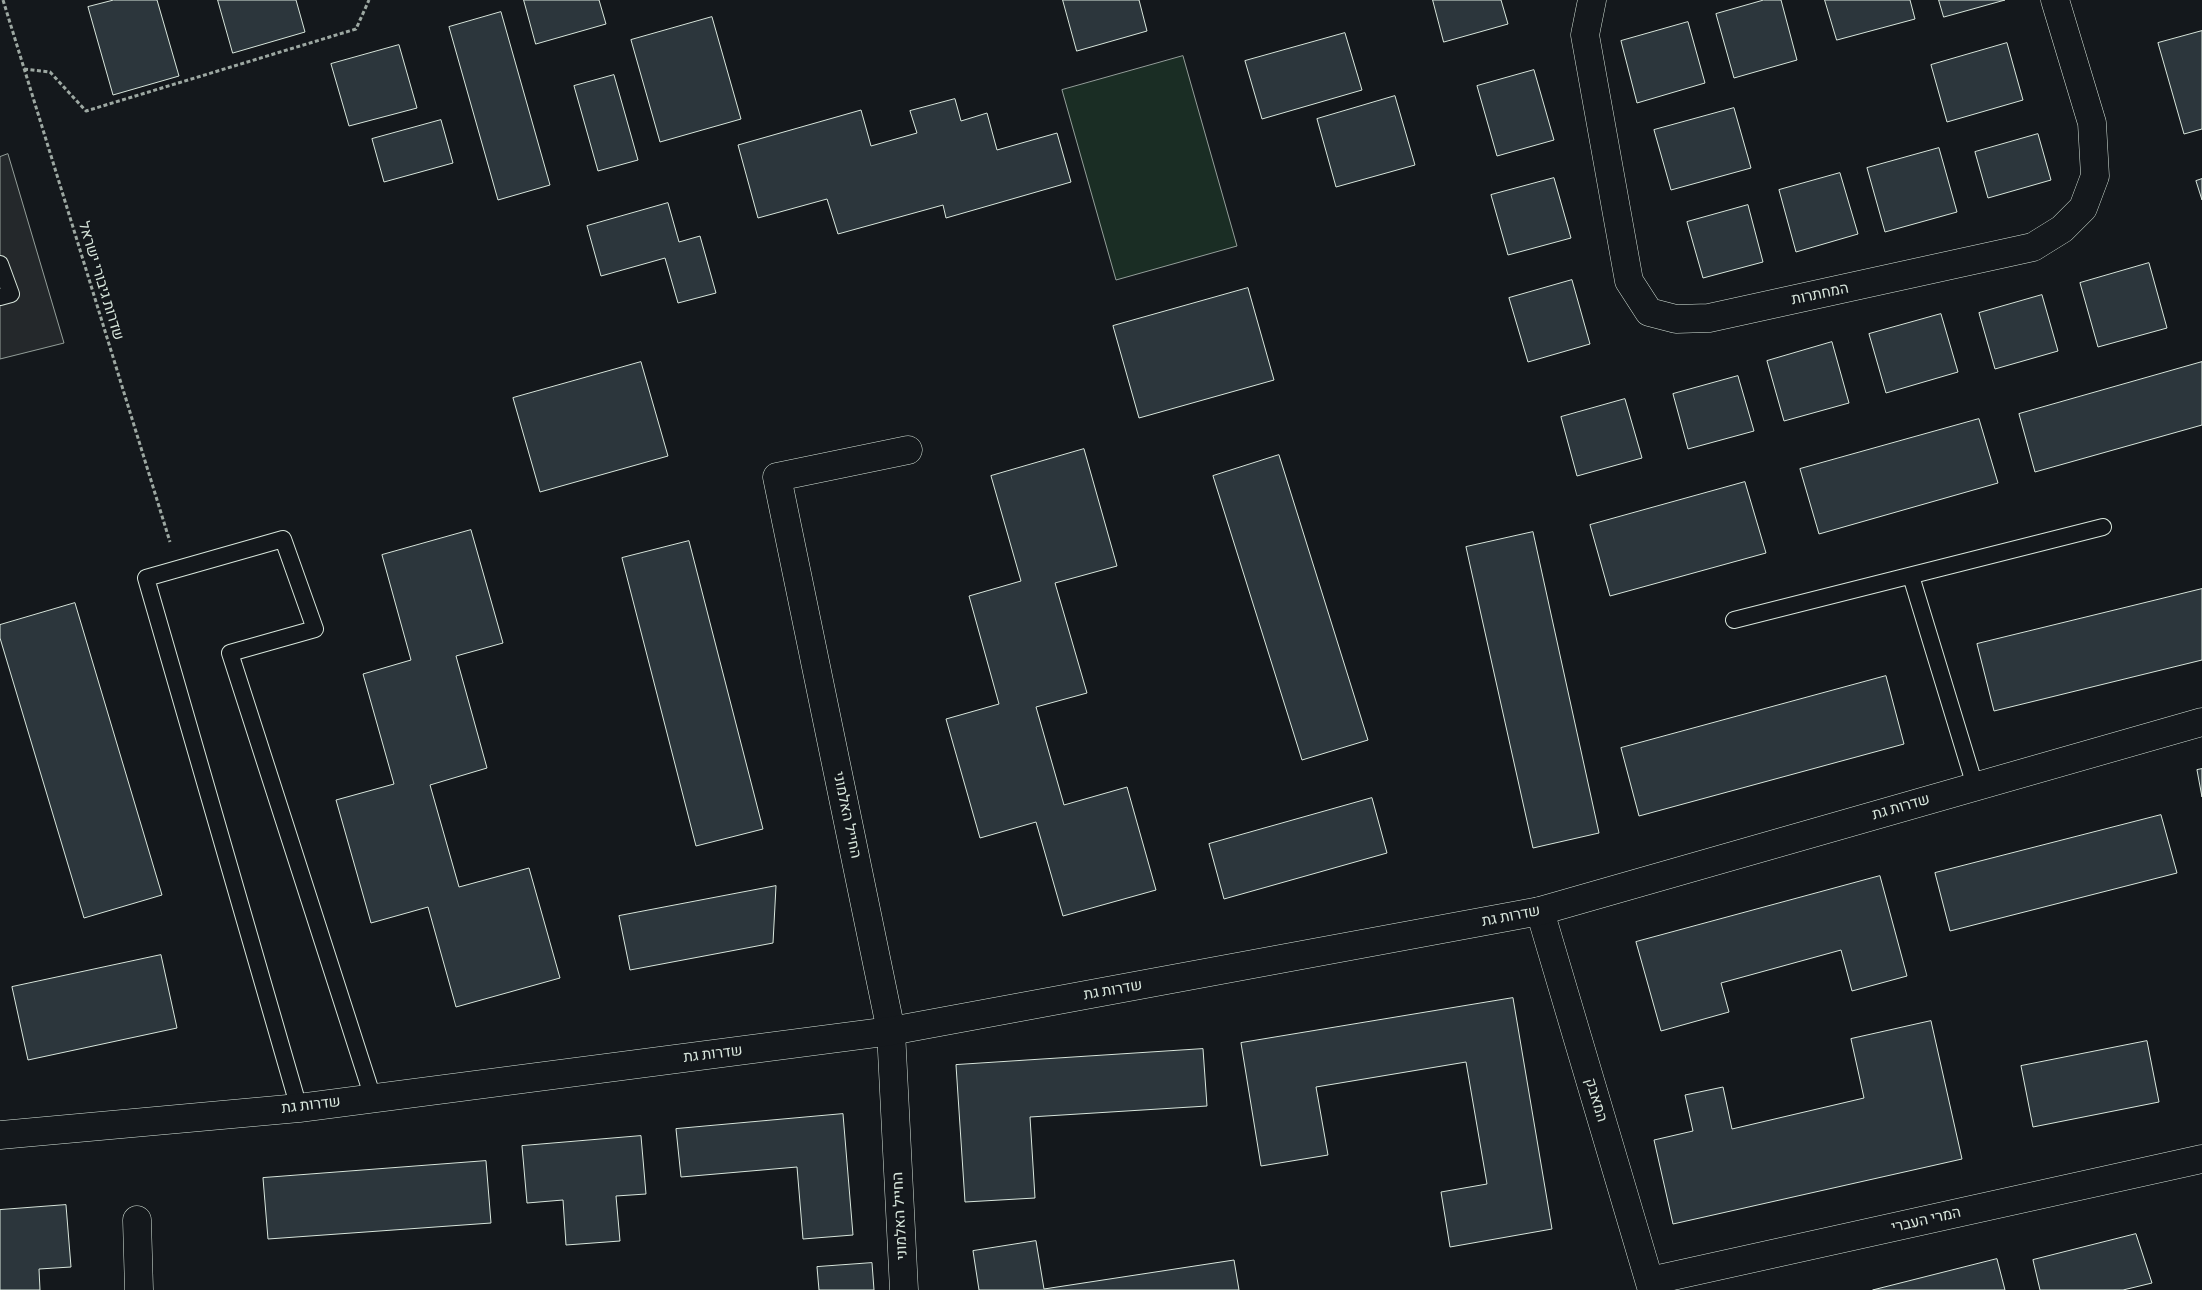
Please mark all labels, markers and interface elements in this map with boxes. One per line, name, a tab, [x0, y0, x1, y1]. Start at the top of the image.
street label: שדרות גיבורי ישראל	[74, 219, 128, 343]
street label: המחתרות	[1790, 279, 1850, 309]
street label: החייל האלמוני	[829, 770, 865, 860]
street label: שדרות גת	[1870, 790, 1932, 824]
street label: שדרות גת	[1480, 901, 1542, 931]
street label: שדרות גת	[1082, 976, 1144, 1004]
street label: שדרות גת	[682, 1041, 744, 1067]
street label: המאבק	[1581, 1076, 1611, 1124]
street label: שדרות גת	[280, 1092, 342, 1118]
street label: החייל האלמוני	[889, 1172, 911, 1260]
street label: המרי העברי	[1889, 1203, 1963, 1237]

